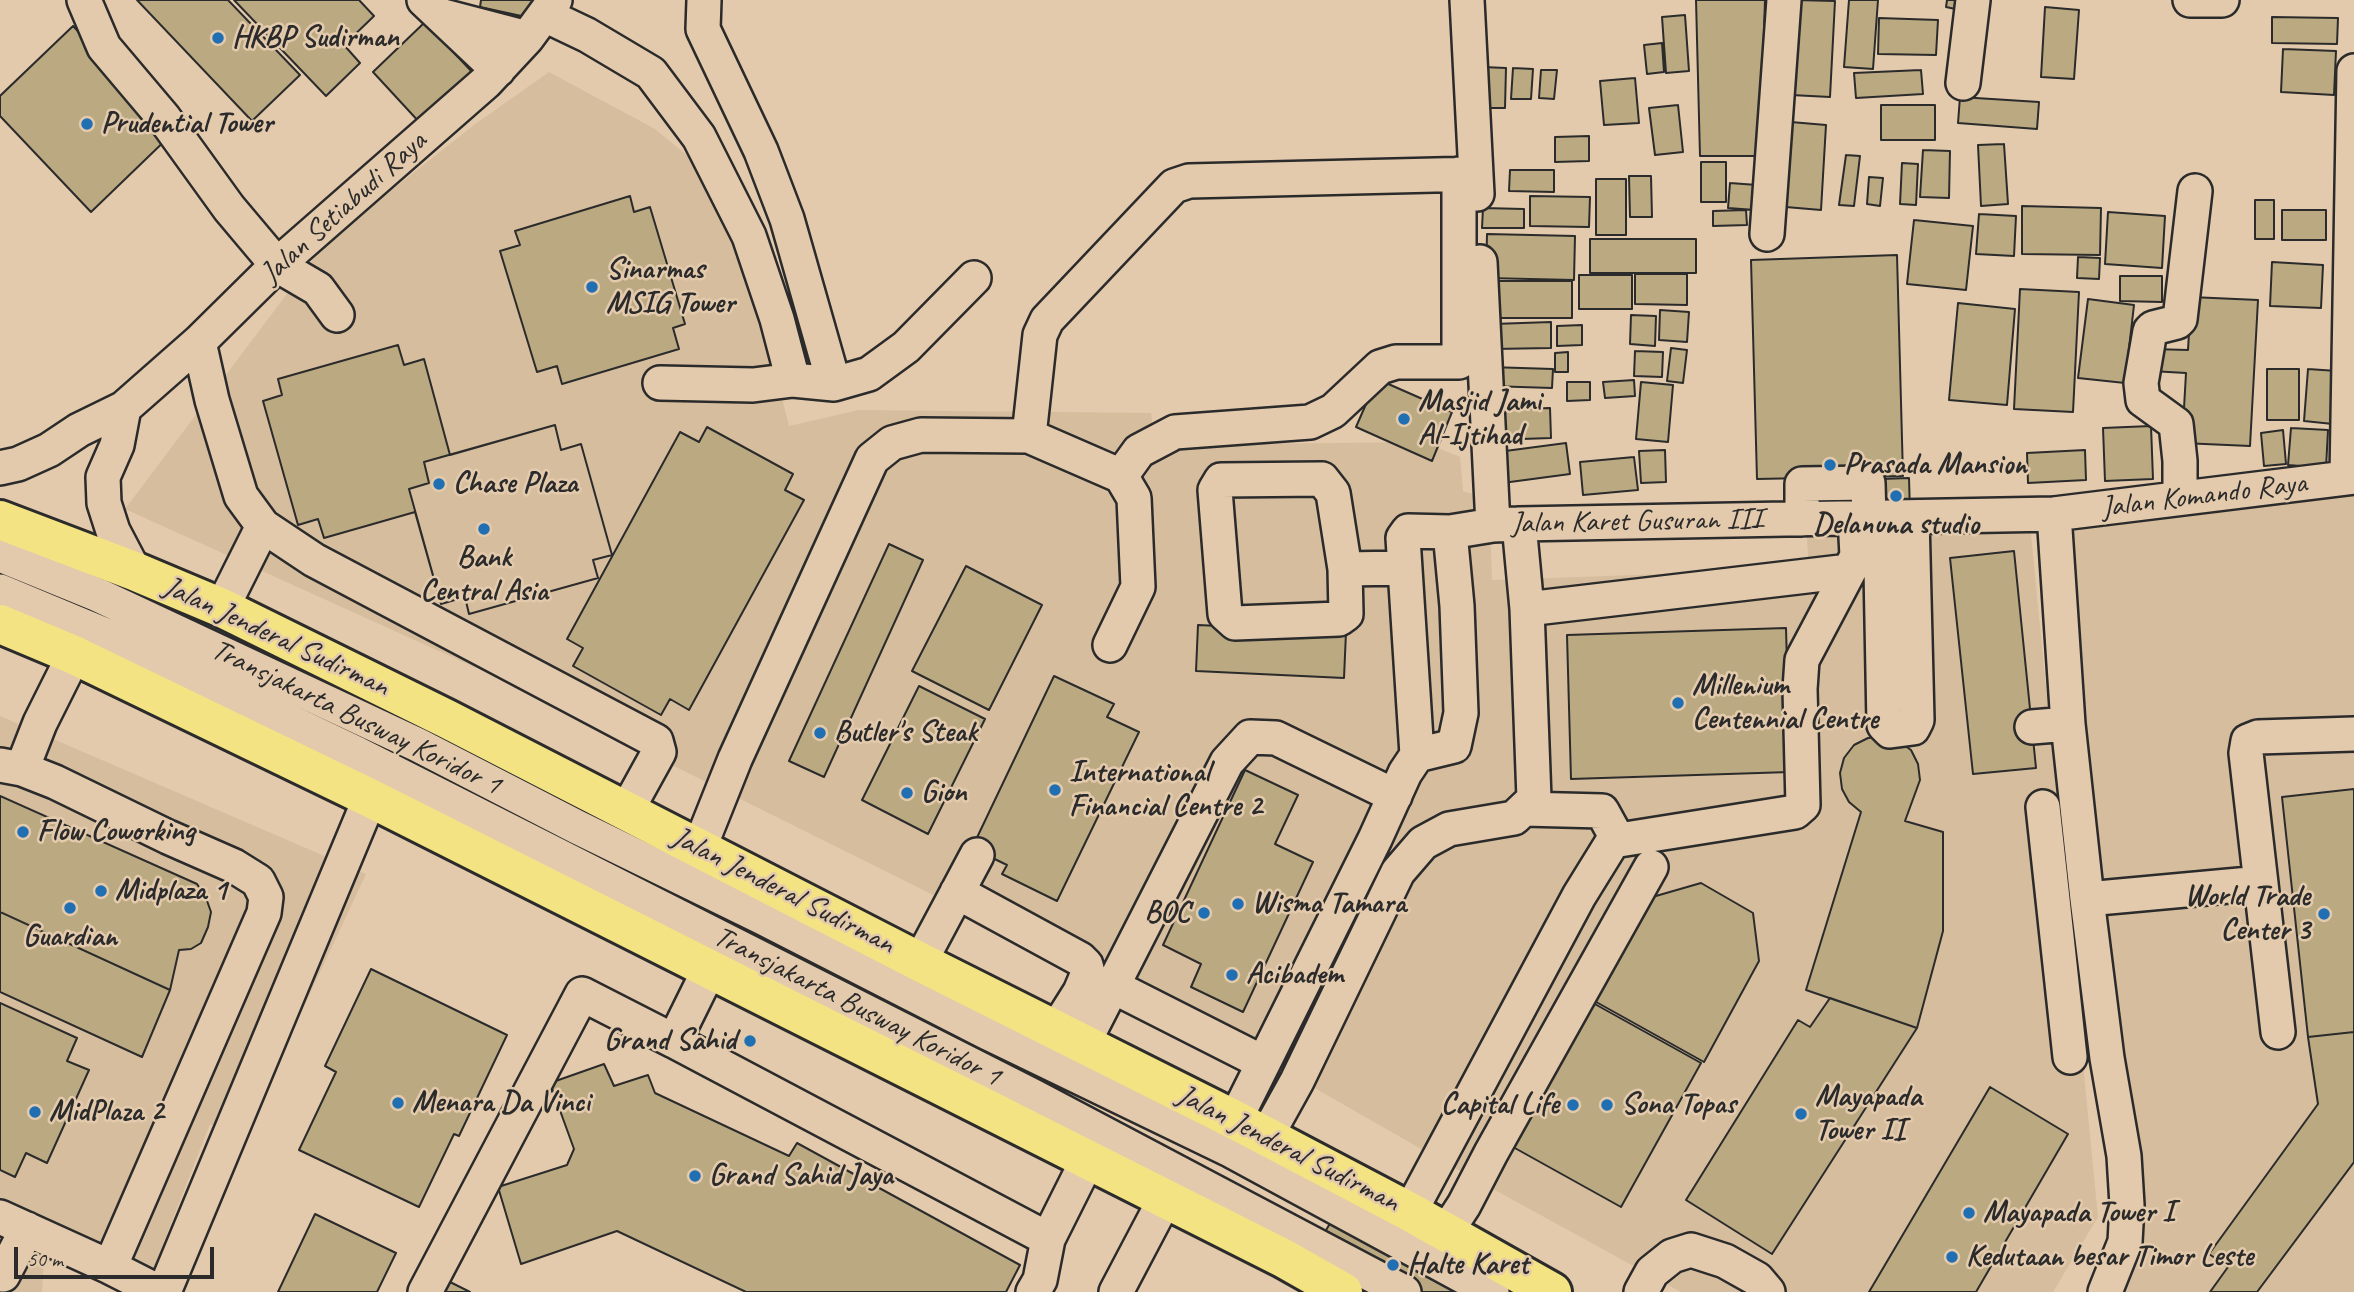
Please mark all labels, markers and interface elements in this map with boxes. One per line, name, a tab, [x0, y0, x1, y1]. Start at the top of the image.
place label: HKBP Sudirman	[232, 20, 399, 56]
marker: HKBP Sudirman	[210, 30, 226, 46]
place label: Prudential Tower	[101, 106, 273, 142]
marker: Prudential Tower	[79, 116, 95, 132]
street label: Jalan Setiabudi Raya	[254, 124, 434, 292]
place label: Sinarmas MSIG Tower	[606, 252, 734, 322]
marker: Sinarmas MSIG Tower	[584, 279, 600, 295]
place label: Masjid Jami Al-Ijtihad	[1418, 384, 1541, 454]
marker: Masjid Jami Al-Ijtihad	[1396, 411, 1412, 427]
place label: Prasada Mansion	[1844, 447, 2027, 483]
marker: Prasada Mansion	[1822, 457, 1838, 473]
place label: Chase Plaza	[453, 466, 577, 502]
street label: Jalan Komando Raya	[2099, 466, 2309, 526]
marker: Chase Plaza	[431, 476, 447, 492]
marker: Delanuna studio	[1888, 488, 1904, 504]
street label: Jalan Karet Gusuran III	[1511, 502, 1763, 542]
place label: Delanuna studio	[1813, 507, 1979, 543]
marker: Bank Central Asia	[476, 521, 492, 537]
place label: Bank Central Asia	[420, 540, 548, 610]
street label: Jalan Jenderal Sudirman	[157, 569, 395, 705]
street label: Transjakarta Busway Koridor 1	[205, 632, 507, 804]
place label: Millenium Centennial Centre	[1692, 668, 1878, 738]
marker: Millenium Centennial Centre	[1670, 695, 1686, 711]
place label: Butler's Steak	[834, 715, 977, 751]
marker: Butler's Steak	[812, 725, 828, 741]
place label: International Financial Centre 2	[1069, 755, 1262, 826]
place label: Gion	[921, 775, 967, 811]
marker: International Financial Centre 2	[1047, 782, 1063, 798]
marker: Gion	[899, 785, 915, 801]
place label: Flow Coworking	[37, 814, 194, 850]
street label: Jalan Jenderal Sudirman	[666, 819, 900, 963]
marker: Flow Coworking	[15, 824, 31, 840]
place label: Midplaza 1	[115, 873, 227, 909]
place label: World Trade Center 3	[2185, 879, 2310, 950]
marker: Midplaza 1	[93, 883, 109, 899]
place label: Wisma Tamara	[1252, 886, 1406, 922]
place label: BOC	[1144, 895, 1190, 931]
marker: Wisma Tamara	[1230, 896, 1246, 912]
marker: Guardian	[62, 900, 78, 916]
marker: BOC	[1196, 905, 1212, 921]
marker: World Trade Center 3	[2316, 906, 2332, 922]
place label: Guardian	[23, 919, 117, 955]
street label: Transjakarta Busway Koridor 1	[707, 919, 1007, 1095]
place label: Acibadem	[1246, 957, 1343, 993]
marker: Acibadem	[1224, 967, 1240, 983]
place label: Grand Sahid	[604, 1023, 736, 1059]
marker: Grand Sahid	[742, 1033, 758, 1049]
street label: Jalan Jenderal Sudirman	[1171, 1077, 1405, 1221]
place label: Mayapada Tower II	[1815, 1079, 1922, 1150]
place label: Menara Da Vinci	[412, 1085, 590, 1121]
place label: Capital Life	[1441, 1087, 1559, 1123]
place label: Sona Topas	[1621, 1087, 1736, 1123]
place label: MidPlaza 2	[49, 1094, 164, 1130]
marker: Menara Da Vinci	[390, 1095, 406, 1111]
marker: Capital Life	[1565, 1097, 1581, 1113]
marker: Sona Topas	[1599, 1097, 1615, 1113]
marker: MidPlaza 2	[27, 1104, 43, 1120]
marker: Mayapada Tower II	[1793, 1106, 1809, 1122]
place label: Grand Sahid Jaya	[709, 1158, 893, 1194]
marker: Grand Sahid Jaya	[687, 1168, 703, 1184]
place label: Mayapada Tower I	[1983, 1195, 2174, 1231]
marker: Mayapada Tower I	[1961, 1205, 1977, 1221]
scale bar	[18, 1232, 217, 1276]
place label: Kedutaan besar Timor Leste	[1966, 1239, 2253, 1275]
text: 50 m	[27, 1246, 63, 1272]
place label: Halte Karet	[1407, 1247, 1528, 1283]
marker: Kedutaan besar Timor Leste	[1944, 1249, 1960, 1265]
marker: Halte Karet	[1385, 1257, 1401, 1273]

